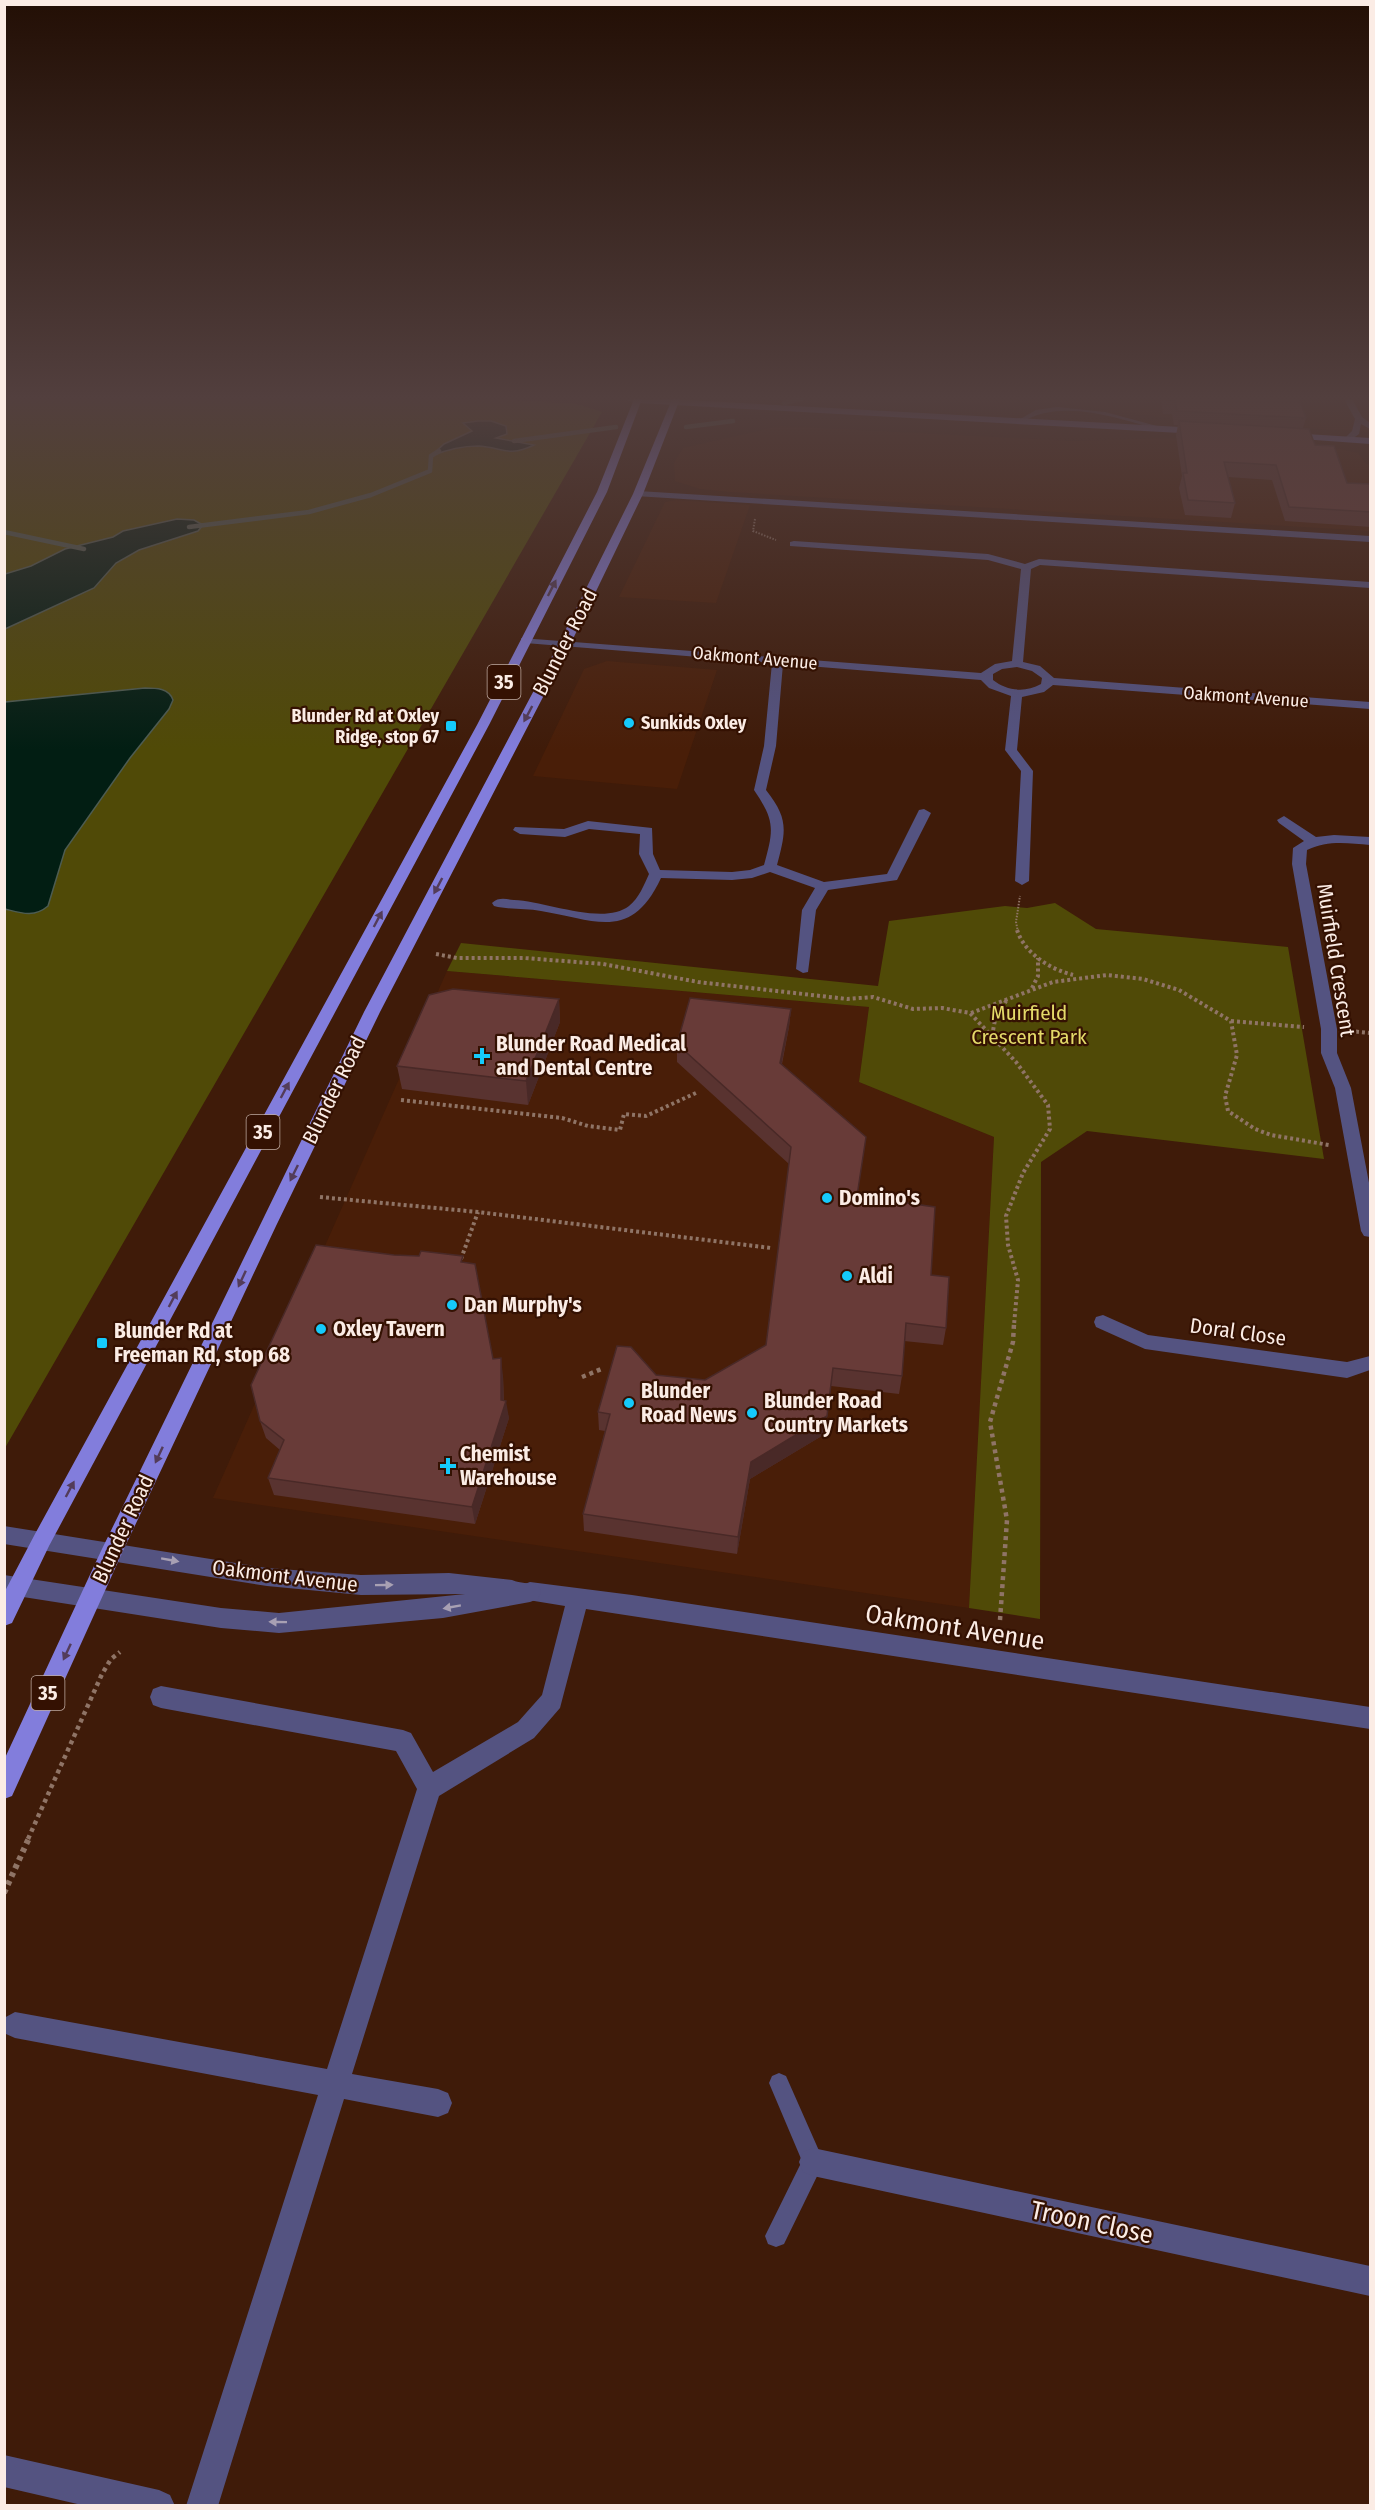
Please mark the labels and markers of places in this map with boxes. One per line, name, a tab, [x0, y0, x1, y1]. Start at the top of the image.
place label: Blunder Rd at Oxley Ridge, stop 67	[292, 705, 439, 748]
place label: Sunkids Oxley	[641, 712, 747, 734]
marker: Sunkids Oxley	[622, 716, 636, 730]
marker: Blunder Rd at Oxley Ridge, stop 67	[444, 719, 458, 733]
place label: Blunder Road Medical and Dental Centre	[496, 1031, 686, 1081]
marker: Blunder Road Medical and Dental Centre	[473, 1047, 491, 1065]
place label: Domino's	[839, 1185, 920, 1211]
marker: Domino's	[820, 1191, 834, 1205]
place label: Aldi	[858, 1263, 893, 1289]
marker: Aldi	[840, 1269, 854, 1283]
place label: Dan Murphy's	[464, 1292, 582, 1318]
marker: Dan Murphy's	[445, 1298, 459, 1312]
place label: Oxley Tavern	[333, 1316, 445, 1342]
place label: Blunder Rd at Freeman Rd, stop 68	[114, 1318, 290, 1368]
marker: Oxley Tavern	[314, 1322, 328, 1336]
marker: Blunder Rd at Freeman Rd, stop 68	[95, 1336, 109, 1350]
place label: Blunder Road News	[641, 1378, 737, 1428]
place label: Blunder Road Country Markets	[764, 1388, 908, 1438]
marker: Blunder Road News	[622, 1396, 636, 1410]
marker: Blunder Road Country Markets	[745, 1406, 759, 1420]
place label: Chemist Warehouse	[460, 1441, 557, 1491]
marker: Chemist Warehouse	[441, 1459, 455, 1473]

